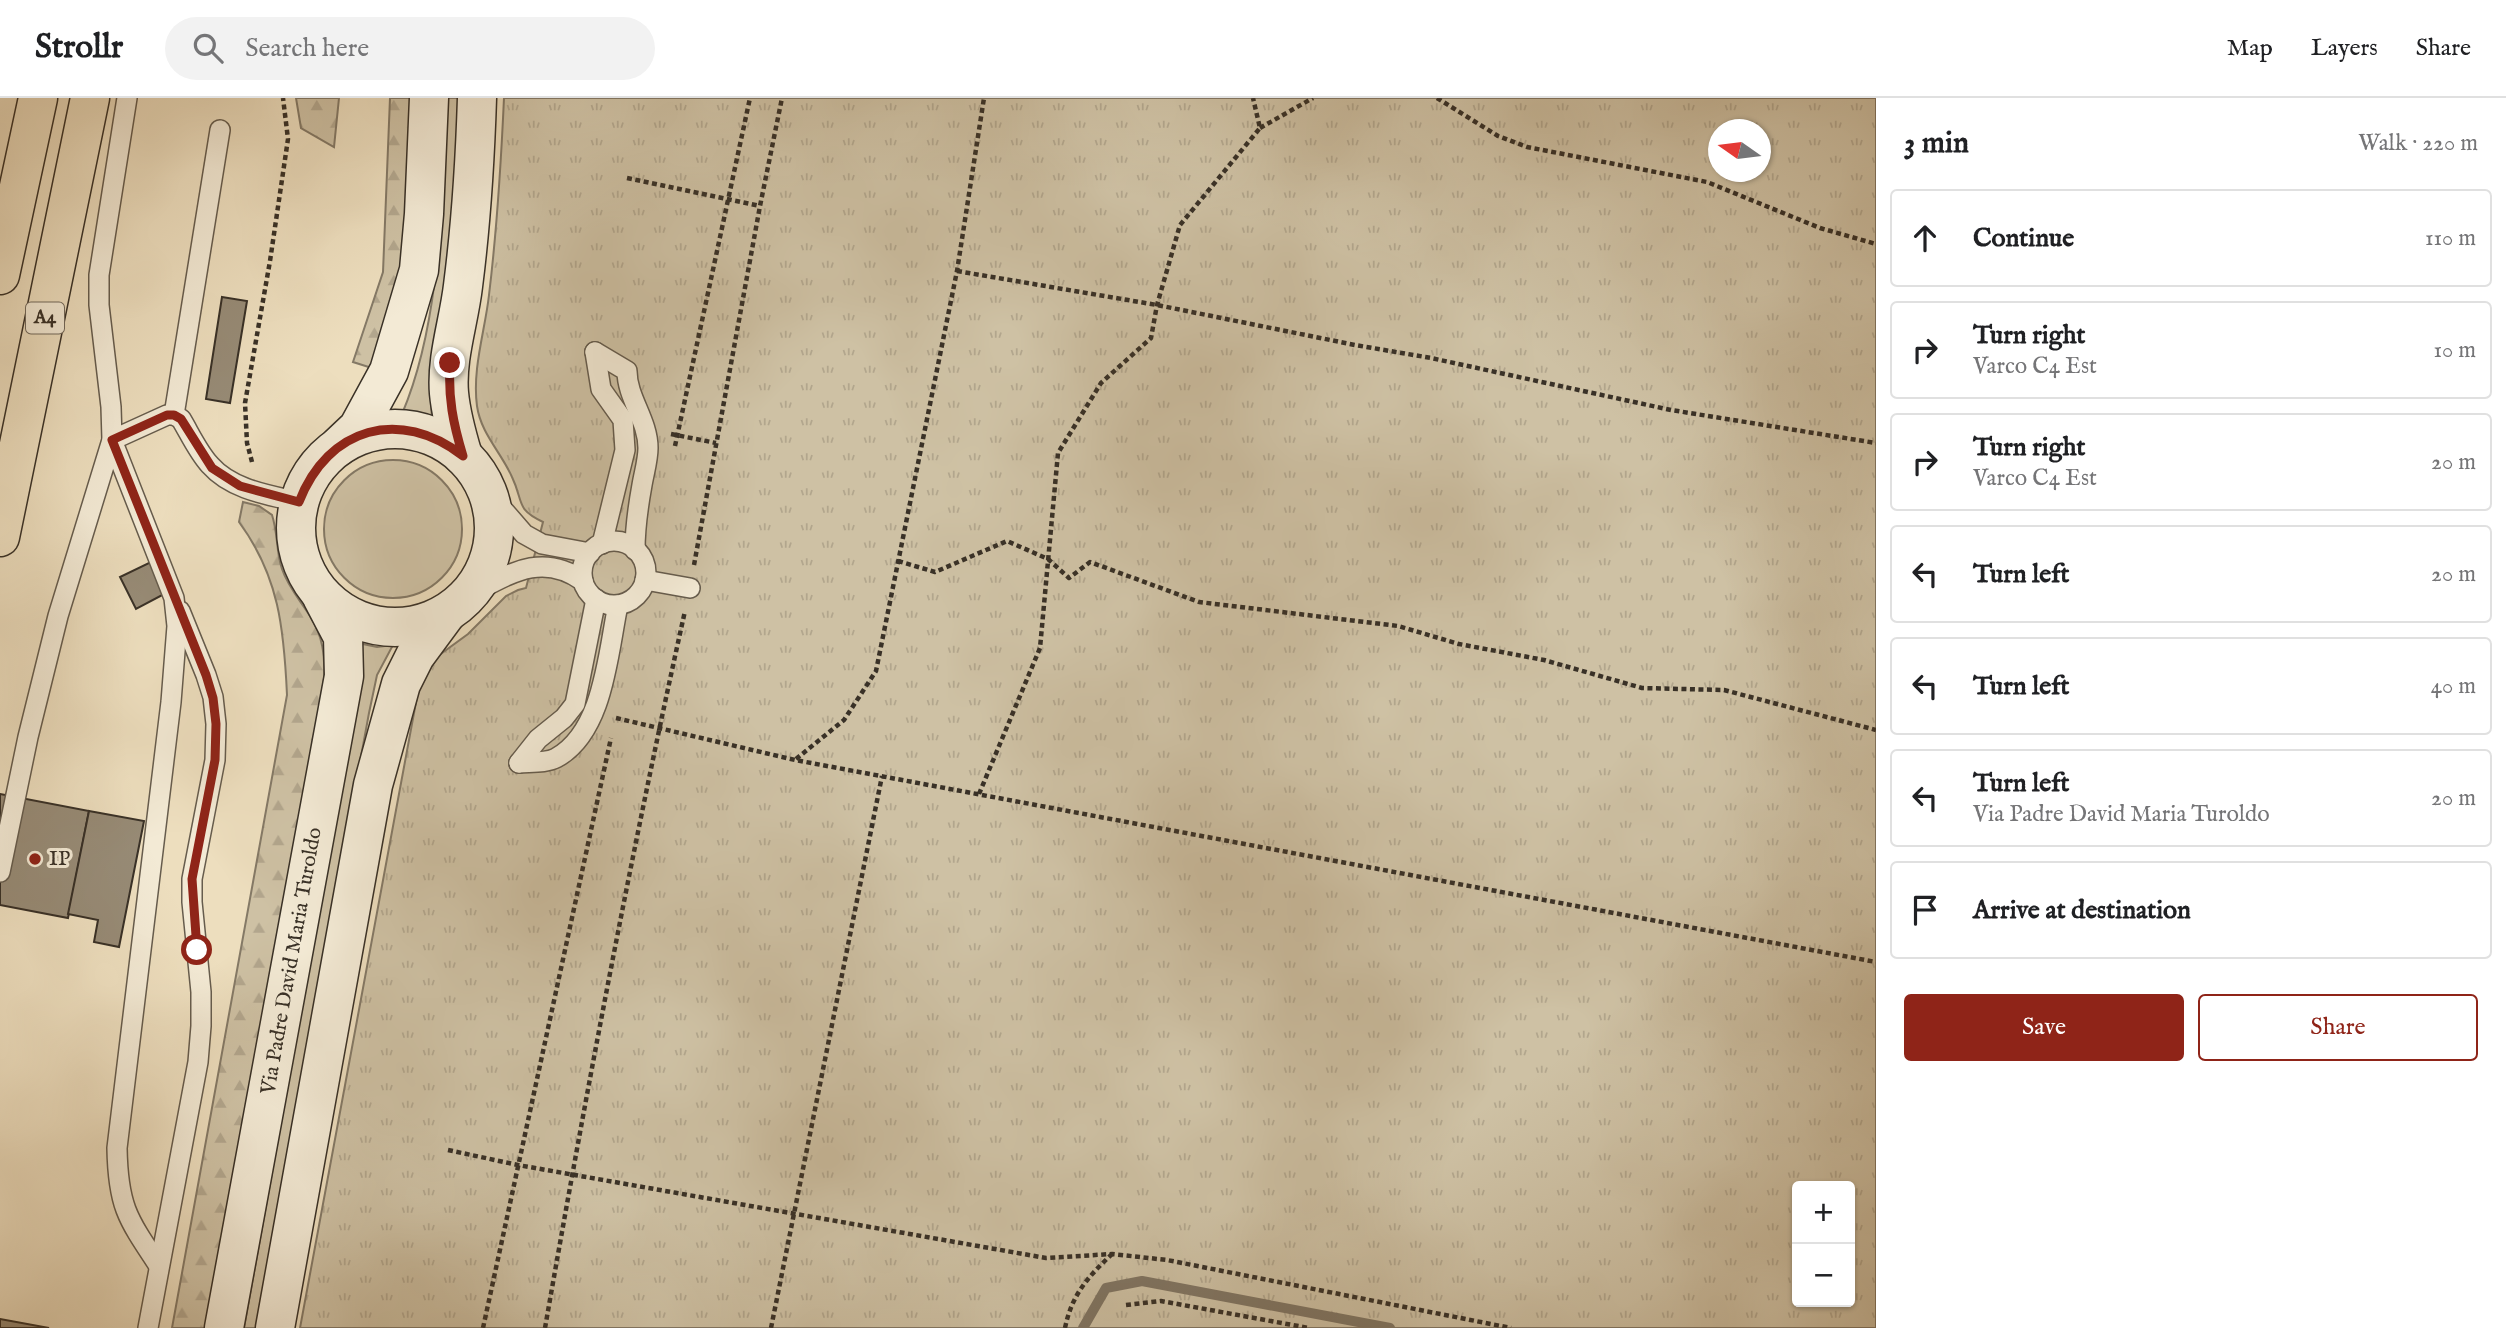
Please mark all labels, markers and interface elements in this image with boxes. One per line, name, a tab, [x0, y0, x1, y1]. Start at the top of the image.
search box	[165, 17, 655, 80]
text: Strollr	[35, 27, 123, 69]
icon: search	[189, 29, 227, 67]
text: Search here	[245, 32, 369, 65]
text: Map	[2227, 33, 2273, 64]
text: Layers	[2311, 33, 2378, 64]
text: Share	[2416, 33, 2471, 64]
north arrow	[1708, 119, 1771, 182]
text: 3 min	[1904, 125, 1969, 163]
text: Walk · 220 m	[2358, 129, 2478, 158]
icon: ahead	[1906, 219, 1944, 257]
text: Continue	[1973, 222, 2074, 255]
text: 110 m	[2425, 224, 2476, 253]
road number: A4	[26, 302, 64, 333]
text: Turn right	[1973, 319, 2086, 352]
icon: right	[1906, 331, 1944, 369]
text: 10 m	[2433, 336, 2476, 365]
route end	[434, 347, 465, 378]
text: Varco C4 Est	[1973, 352, 2097, 381]
text: Turn right	[1973, 431, 2086, 464]
icon: right	[1906, 443, 1944, 481]
text: 20 m	[2431, 448, 2476, 477]
text: Varco C4 Est	[1973, 464, 2097, 493]
icon: left	[1906, 555, 1944, 593]
text: Turn left	[1973, 558, 2070, 591]
text: 20 m	[2431, 560, 2476, 589]
icon: left	[1906, 667, 1944, 705]
text: Turn left	[1973, 670, 2070, 703]
text: 40 m	[2431, 672, 2476, 701]
text: Turn left	[1973, 767, 2070, 800]
icon: left	[1906, 779, 1944, 817]
text: 20 m	[2431, 784, 2476, 813]
text: Via Padre David Maria Turoldo	[1973, 800, 2270, 829]
street label: Via Padre David Maria Turoldo	[255, 825, 329, 1098]
place label: IP	[49, 846, 70, 873]
marker: IP	[27, 851, 43, 867]
icon: arrive	[1906, 891, 1944, 929]
text: Arrive at destination	[1973, 894, 2191, 927]
route start	[181, 934, 212, 965]
button: Save	[1904, 994, 2184, 1061]
button: Share	[2198, 994, 2478, 1061]
map controls	[1792, 1181, 1855, 1307]
button: +	[1792, 1181, 1855, 1244]
button: −	[1792, 1244, 1855, 1307]

